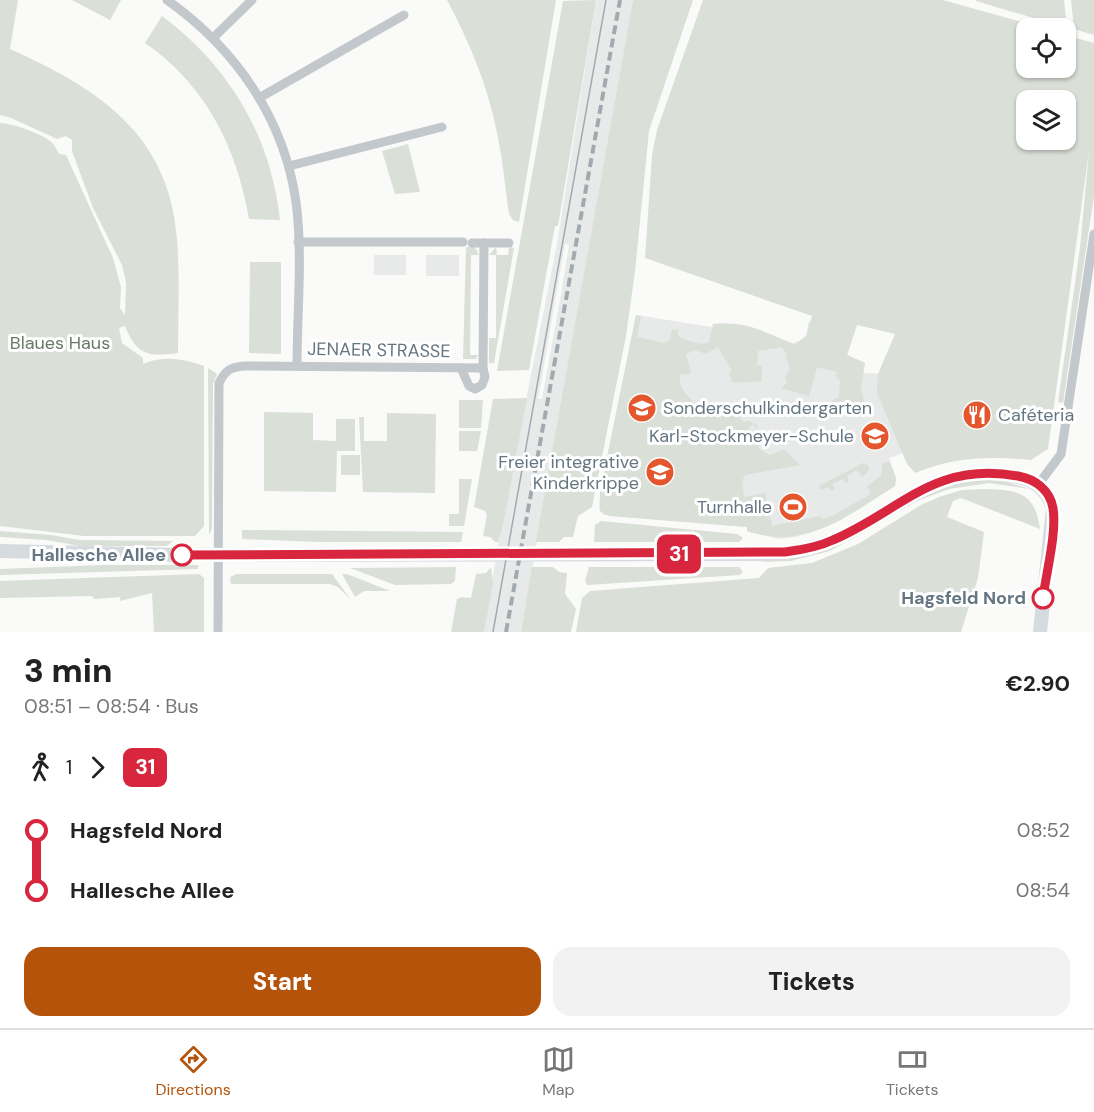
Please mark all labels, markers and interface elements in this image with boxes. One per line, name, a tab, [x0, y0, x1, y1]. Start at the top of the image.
map controls	[1016, 18, 1076, 150]
button: locate	[1016, 18, 1076, 78]
button: layers	[1016, 90, 1076, 150]
park label: Blaues Haus	[10, 331, 110, 355]
street label: JENAER STRASSE	[307, 337, 451, 363]
school or university icon: Sonderschulkindergarten	[626, 392, 658, 424]
place label: Sonderschulkindergarten	[663, 396, 872, 420]
restaurant icon: Caféteria	[961, 399, 993, 431]
place label: Caféteria	[998, 403, 1074, 427]
school or university icon: Karl-Stockmeyer-Schule	[859, 420, 891, 452]
place label: Karl-Stockmeyer-Schule	[649, 424, 854, 448]
place label: Freier integrative Kinderkrippe	[498, 450, 639, 495]
school or university icon: Freier integrative Kinderkrippe	[644, 456, 676, 488]
sports icon: Turnhalle	[777, 491, 809, 523]
place label: Turnhalle	[697, 495, 772, 519]
line badge: 31	[652, 534, 706, 574]
text: 31	[669, 540, 689, 568]
place label: Hallesche Allee	[31, 543, 166, 567]
marker: Hallesche Allee	[171, 544, 193, 566]
place label: Hagsfeld Nord	[901, 586, 1026, 610]
marker: Hagsfeld Nord	[1032, 587, 1054, 609]
text: 3 min	[24, 649, 112, 692]
text: €2.90	[1006, 669, 1070, 698]
text: 08:51 – 08:54 · Bus	[24, 693, 199, 719]
icon: walk	[24, 751, 57, 784]
icon: forward	[81, 751, 114, 784]
text: 31	[135, 753, 155, 781]
text: 1	[66, 754, 72, 780]
text: Hagsfeld Nord	[70, 816, 223, 845]
text: 08:52	[1017, 817, 1070, 843]
text: Hallesche Allee	[70, 876, 235, 905]
text: 08:54	[1016, 877, 1070, 903]
button: Start	[24, 947, 541, 1016]
button: Tickets	[553, 947, 1070, 1016]
tab: Directions	[156, 1043, 231, 1100]
tab: Map	[542, 1043, 575, 1100]
tab: Tickets	[886, 1043, 938, 1100]

